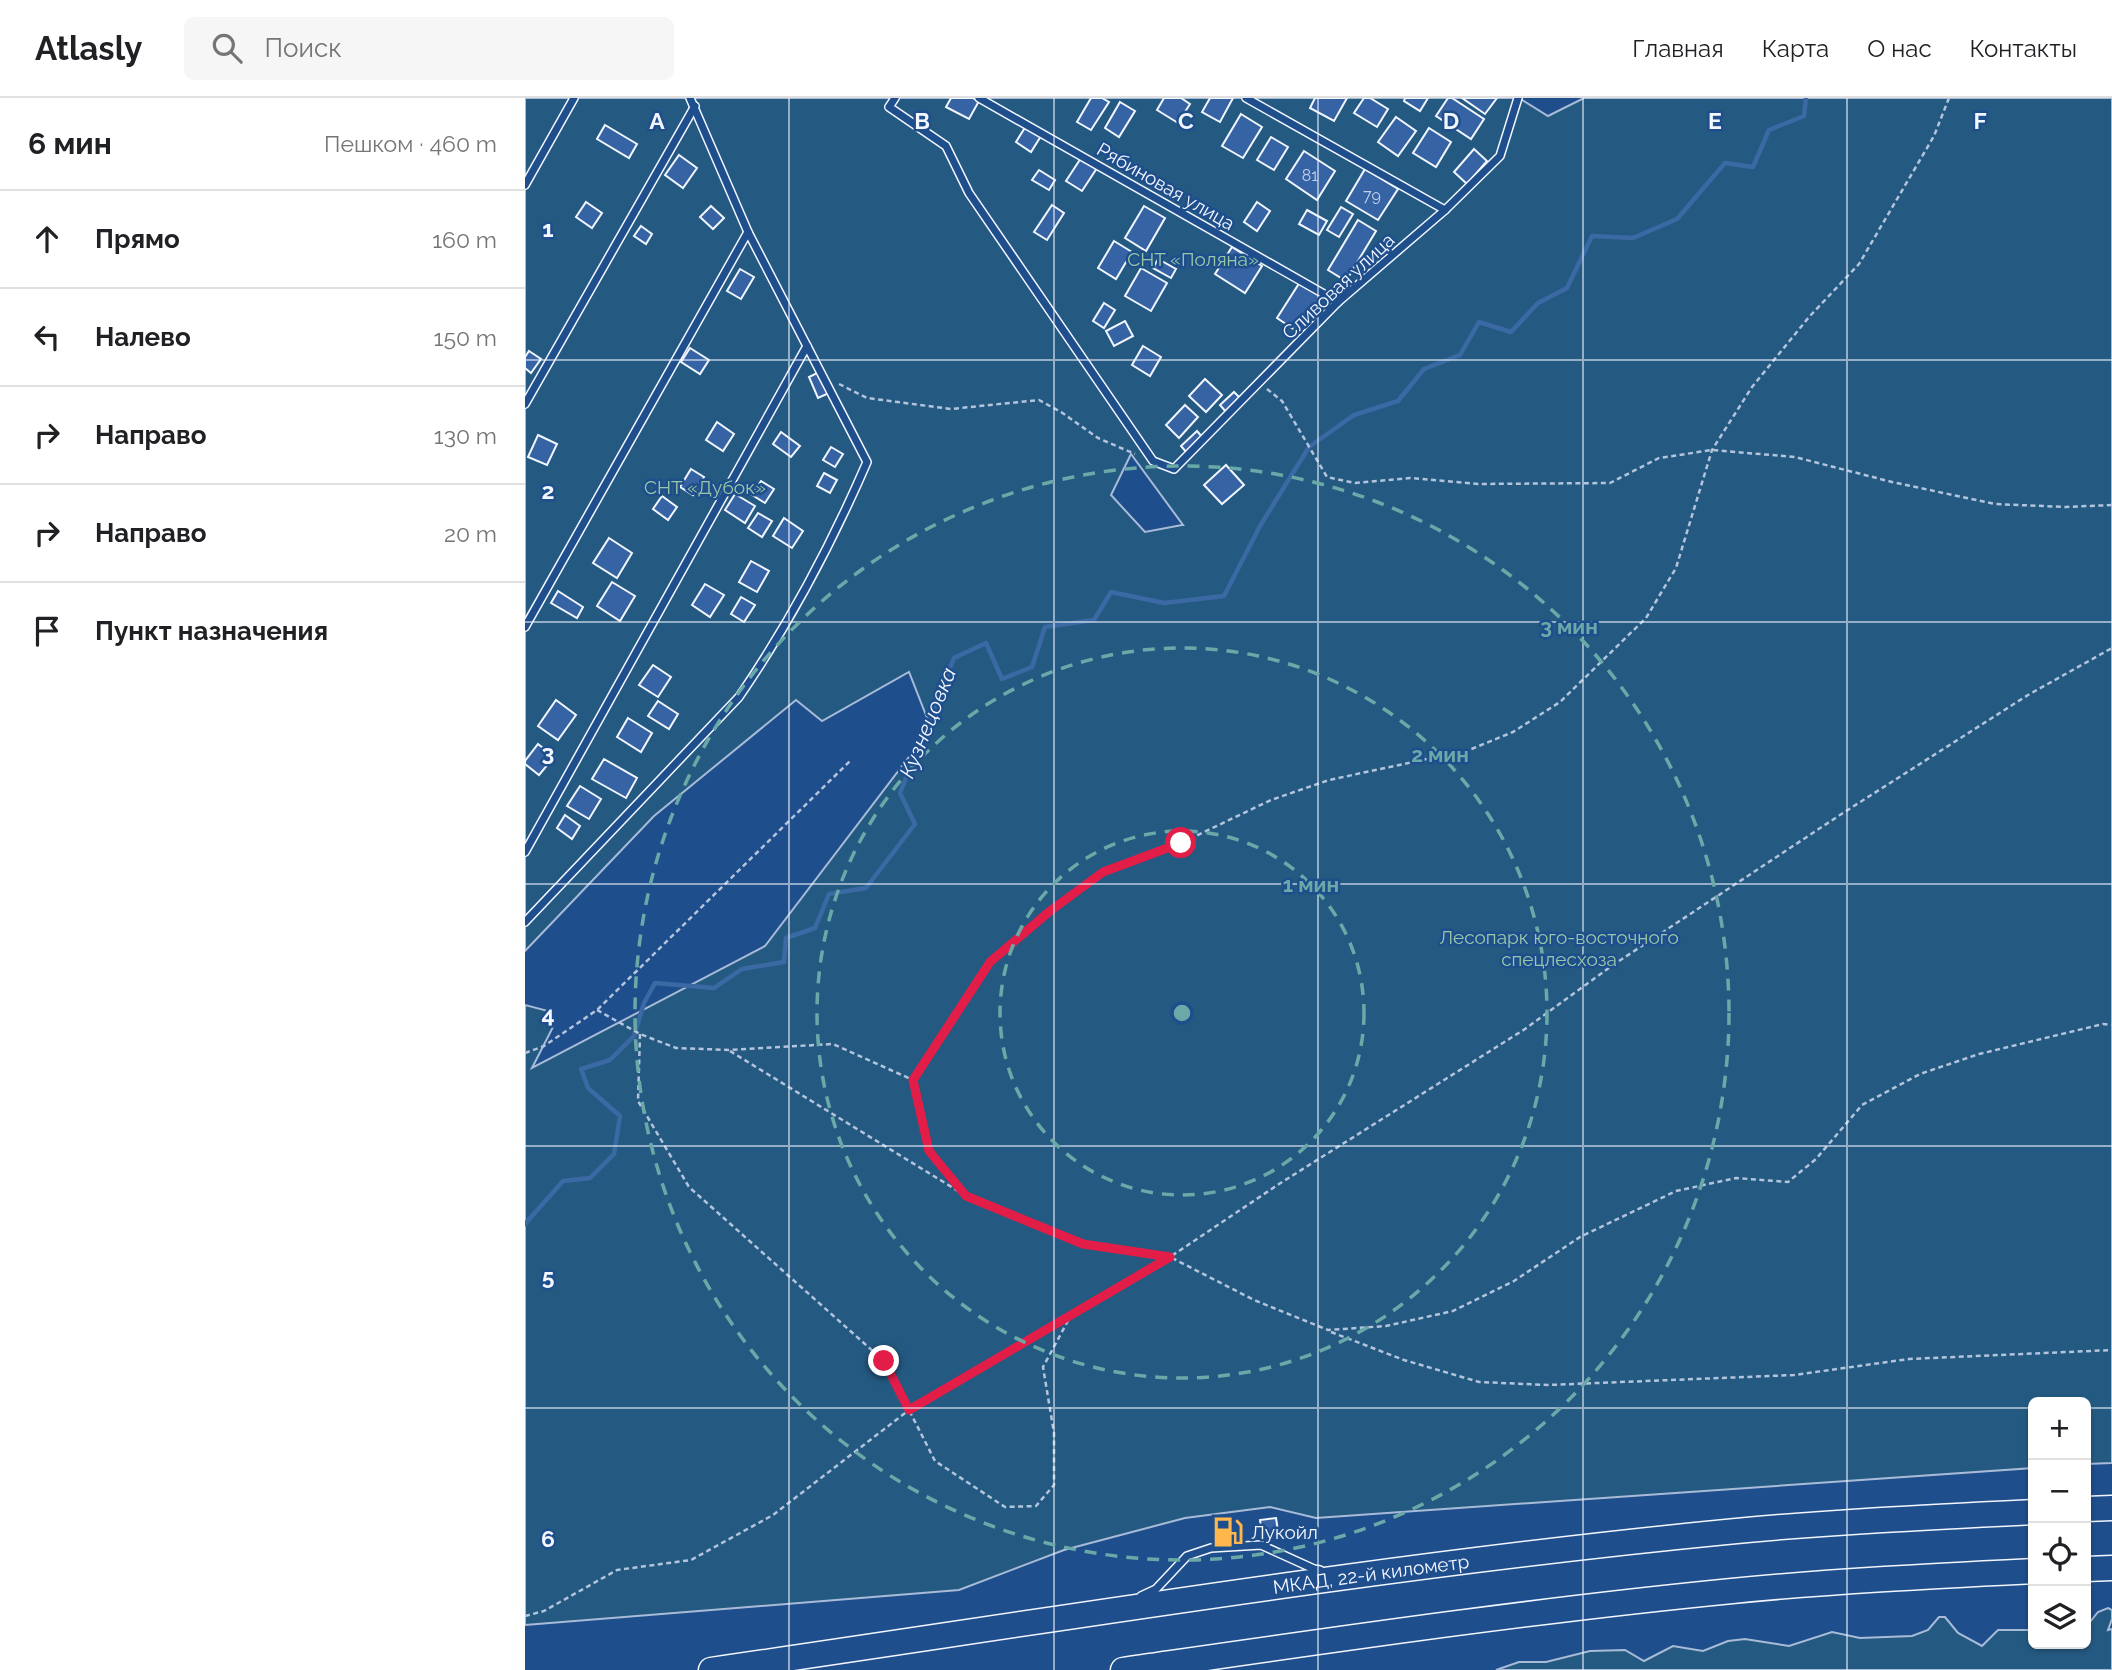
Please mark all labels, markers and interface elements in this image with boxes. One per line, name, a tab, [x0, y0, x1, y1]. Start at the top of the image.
search box	[184, 17, 674, 80]
text: Atlasly	[35, 29, 142, 68]
icon: search	[208, 29, 246, 67]
text: Поиск	[264, 33, 342, 63]
text: Главная	[1632, 34, 1724, 63]
text: Карта	[1762, 34, 1829, 63]
text: О нас	[1867, 34, 1932, 63]
text: Контакты	[1970, 34, 2077, 63]
text: A	[649, 107, 665, 134]
text: B	[914, 107, 930, 134]
text: C	[1178, 107, 1194, 134]
text: D	[1443, 107, 1459, 134]
text: E	[1708, 107, 1722, 134]
text: F	[1973, 107, 1987, 134]
text: 6 мин	[28, 126, 112, 161]
text: Пешком · 460 m	[324, 130, 497, 157]
street label: Рябиновая улица	[1093, 138, 1239, 234]
house number: 81	[1302, 166, 1318, 185]
house number: 79	[1363, 186, 1381, 205]
text: 1	[542, 215, 554, 242]
icon: ahead	[28, 220, 66, 258]
text: Прямо	[95, 224, 180, 254]
text: 160 m	[432, 226, 497, 253]
street label: Сливовая улица	[1277, 228, 1399, 344]
park label: СНТ «Поляна»	[1127, 248, 1259, 270]
icon: left	[28, 318, 66, 356]
text: Налево	[95, 322, 191, 352]
text: 150 m	[434, 324, 497, 351]
icon: right	[28, 416, 66, 454]
text: Направо	[95, 420, 206, 450]
text: 130 m	[434, 422, 497, 449]
park label: СНТ «Дубок»	[644, 476, 766, 498]
text: 2	[542, 477, 554, 504]
icon: right	[28, 514, 66, 552]
text: Направо	[95, 518, 206, 548]
text: 20 m	[444, 520, 497, 547]
icon: arrive	[28, 612, 66, 650]
text: 3 мин	[1540, 614, 1598, 639]
text: Пункт назначения	[95, 616, 328, 646]
water label: Кузнецовка	[894, 664, 961, 782]
text: 3	[542, 739, 554, 766]
text: 2 мин	[1411, 742, 1469, 767]
route start	[1165, 827, 1196, 858]
text: 1 мин	[1283, 872, 1339, 897]
park label: Лесопарк юго-восточного спецлесхоза	[1439, 926, 1679, 970]
text: 4	[541, 1001, 555, 1028]
centre of rings	[1170, 1001, 1194, 1025]
text: 5	[542, 1263, 555, 1290]
route end	[868, 1345, 899, 1376]
map controls	[2028, 1397, 2091, 1649]
button: +	[2028, 1397, 2091, 1460]
button: −	[2028, 1460, 2091, 1523]
fuel station icon: Лукойл	[1211, 1515, 1245, 1549]
place label: Лукойл	[1251, 1521, 1318, 1543]
button: locate	[2028, 1523, 2091, 1586]
text: 6	[541, 1525, 555, 1552]
street label: МКАД, 22-й километр	[1272, 1550, 1470, 1598]
button: layers	[2028, 1586, 2091, 1649]

